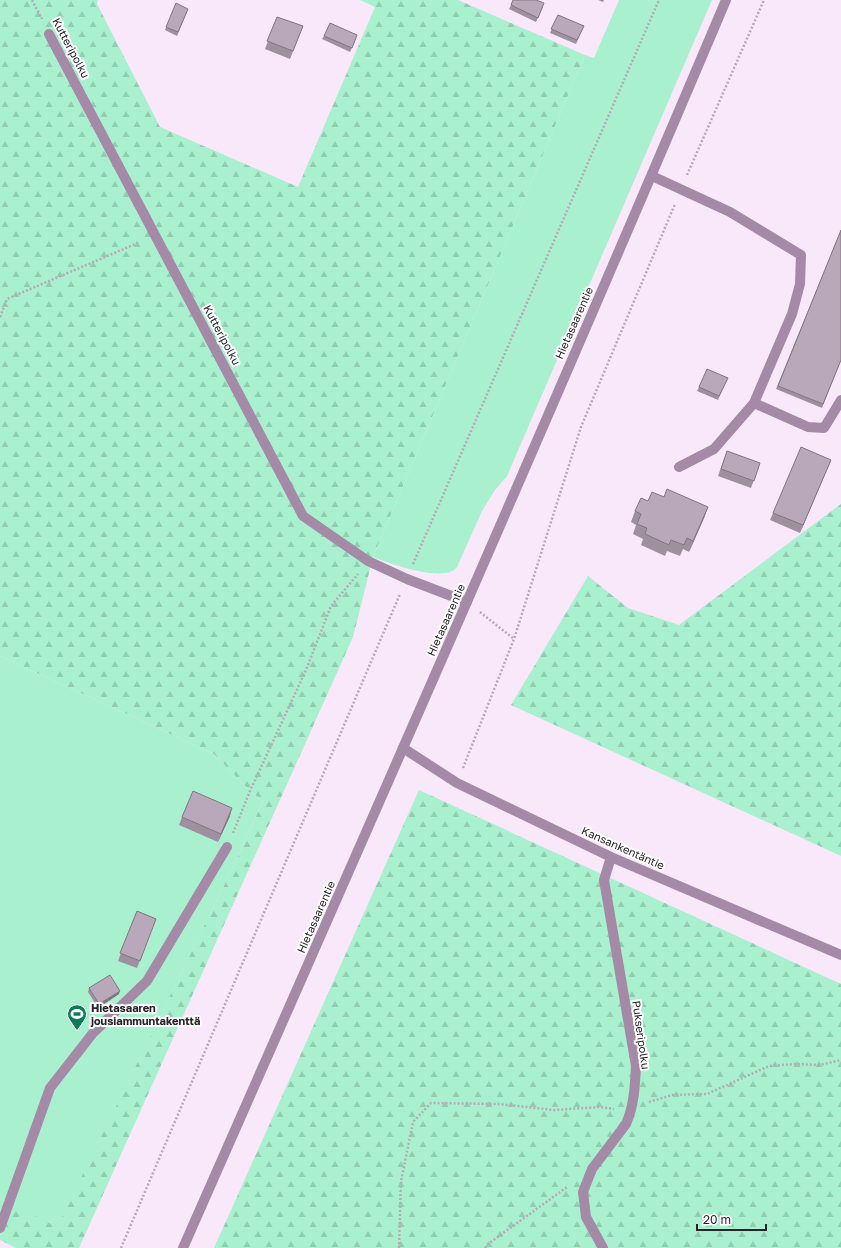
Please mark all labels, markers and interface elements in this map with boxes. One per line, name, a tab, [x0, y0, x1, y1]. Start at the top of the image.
street label: Kutteripolku	[50, 16, 93, 80]
street label: Hietasaarentie	[552, 285, 595, 361]
street label: Kutteripolku	[201, 303, 244, 367]
street label: Hietasaarentie	[424, 582, 467, 658]
street label: Kansankentäntie	[580, 823, 667, 872]
street label: Hietasaarentie	[294, 879, 337, 955]
street label: Pukseripolku	[630, 1000, 653, 1070]
place label: Hietasaaren jousiammuntakenttä	[90, 1001, 200, 1027]
sports icon: Hietasaaren jousiammuntakenttä	[66, 1003, 88, 1031]
scale bar	[697, 1206, 766, 1232]
text: 20 m	[703, 1212, 731, 1227]

